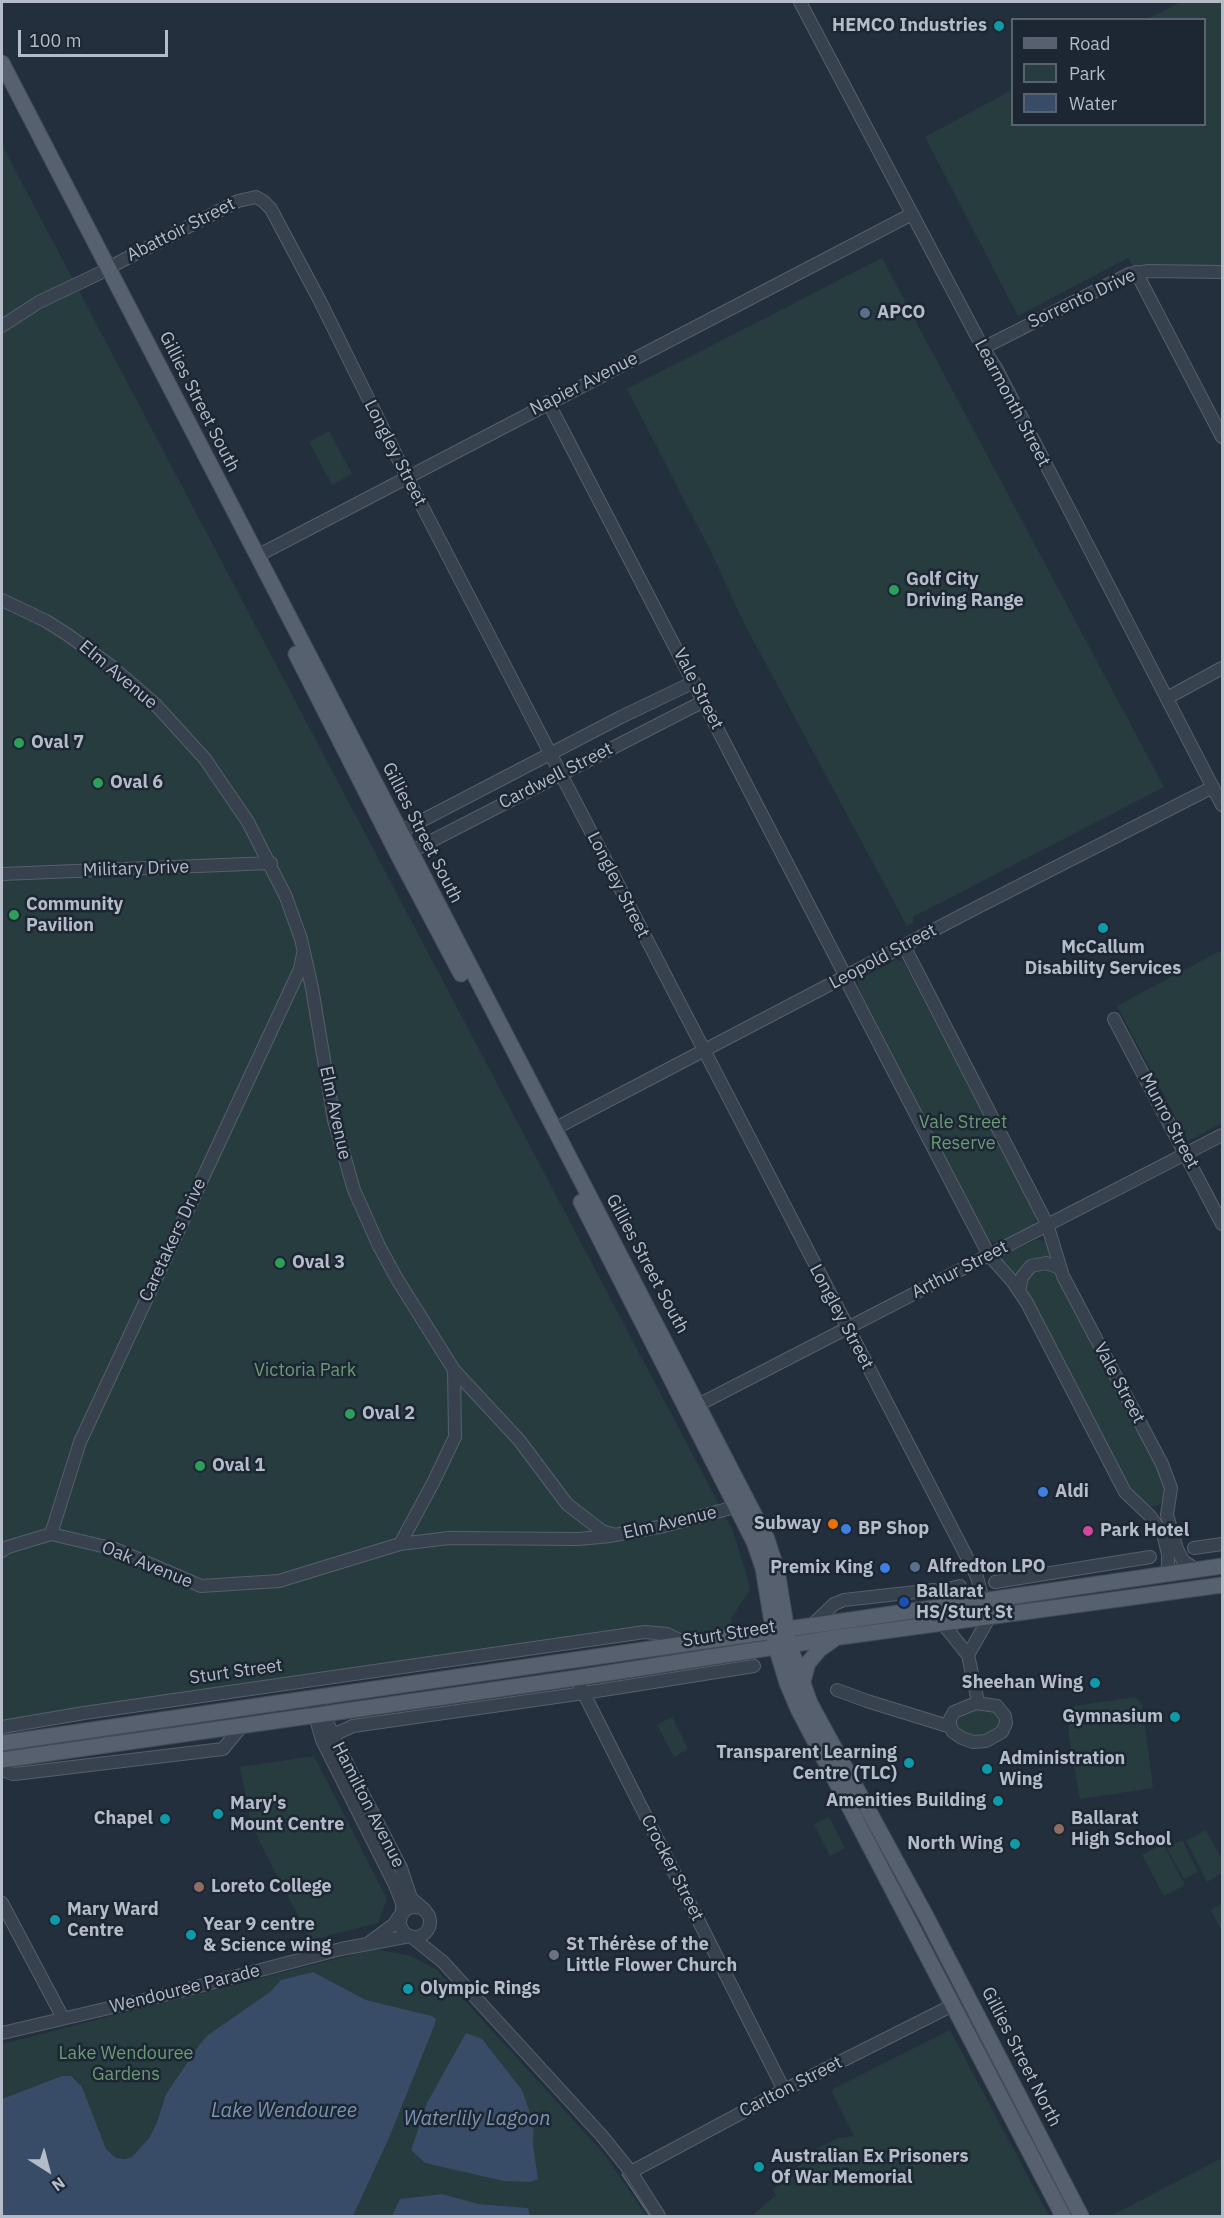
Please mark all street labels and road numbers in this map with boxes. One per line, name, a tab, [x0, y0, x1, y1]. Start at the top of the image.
street label: Abattoir Street	[123, 193, 239, 267]
street label: Sorrento Drive	[1025, 265, 1139, 333]
street label: Gillies Street South	[154, 328, 244, 476]
street label: Learmonth Street	[969, 336, 1055, 470]
street label: Napier Avenue	[526, 348, 642, 420]
street label: Longley Street	[359, 396, 431, 510]
street label: Elm Avenue	[74, 636, 162, 714]
street label: Vale Street	[668, 645, 728, 733]
street label: Cardwell Street	[496, 738, 616, 814]
street label: Gillies Street South	[377, 759, 467, 907]
street label: Longley Street	[582, 828, 654, 942]
street label: Military Drive	[83, 856, 189, 882]
street label: Leopold Street	[826, 920, 940, 994]
street label: Elm Avenue	[315, 1064, 355, 1162]
street label: Munro Street	[1135, 1069, 1203, 1173]
street label: Caretakers Drive	[135, 1175, 211, 1305]
street label: Gillies Street South	[601, 1190, 693, 1338]
street label: Arthur Street	[908, 1236, 1012, 1304]
street label: Longley Street	[804, 1261, 878, 1373]
street label: Vale Street	[1089, 1339, 1149, 1427]
street label: Elm Avenue	[621, 1502, 719, 1544]
street label: Oak Avenue	[98, 1537, 196, 1593]
street label: Sturt Street	[681, 1616, 777, 1652]
street label: Sturt Street	[188, 1655, 284, 1689]
street label: Hamilton Avenue	[327, 1739, 409, 1871]
street label: Crocker Street	[636, 1811, 708, 1925]
street label: Wendouree Parade	[108, 1960, 262, 2018]
street label: Gillies Street North	[976, 1984, 1066, 2130]
street label: Carlton Street	[736, 2052, 846, 2122]

